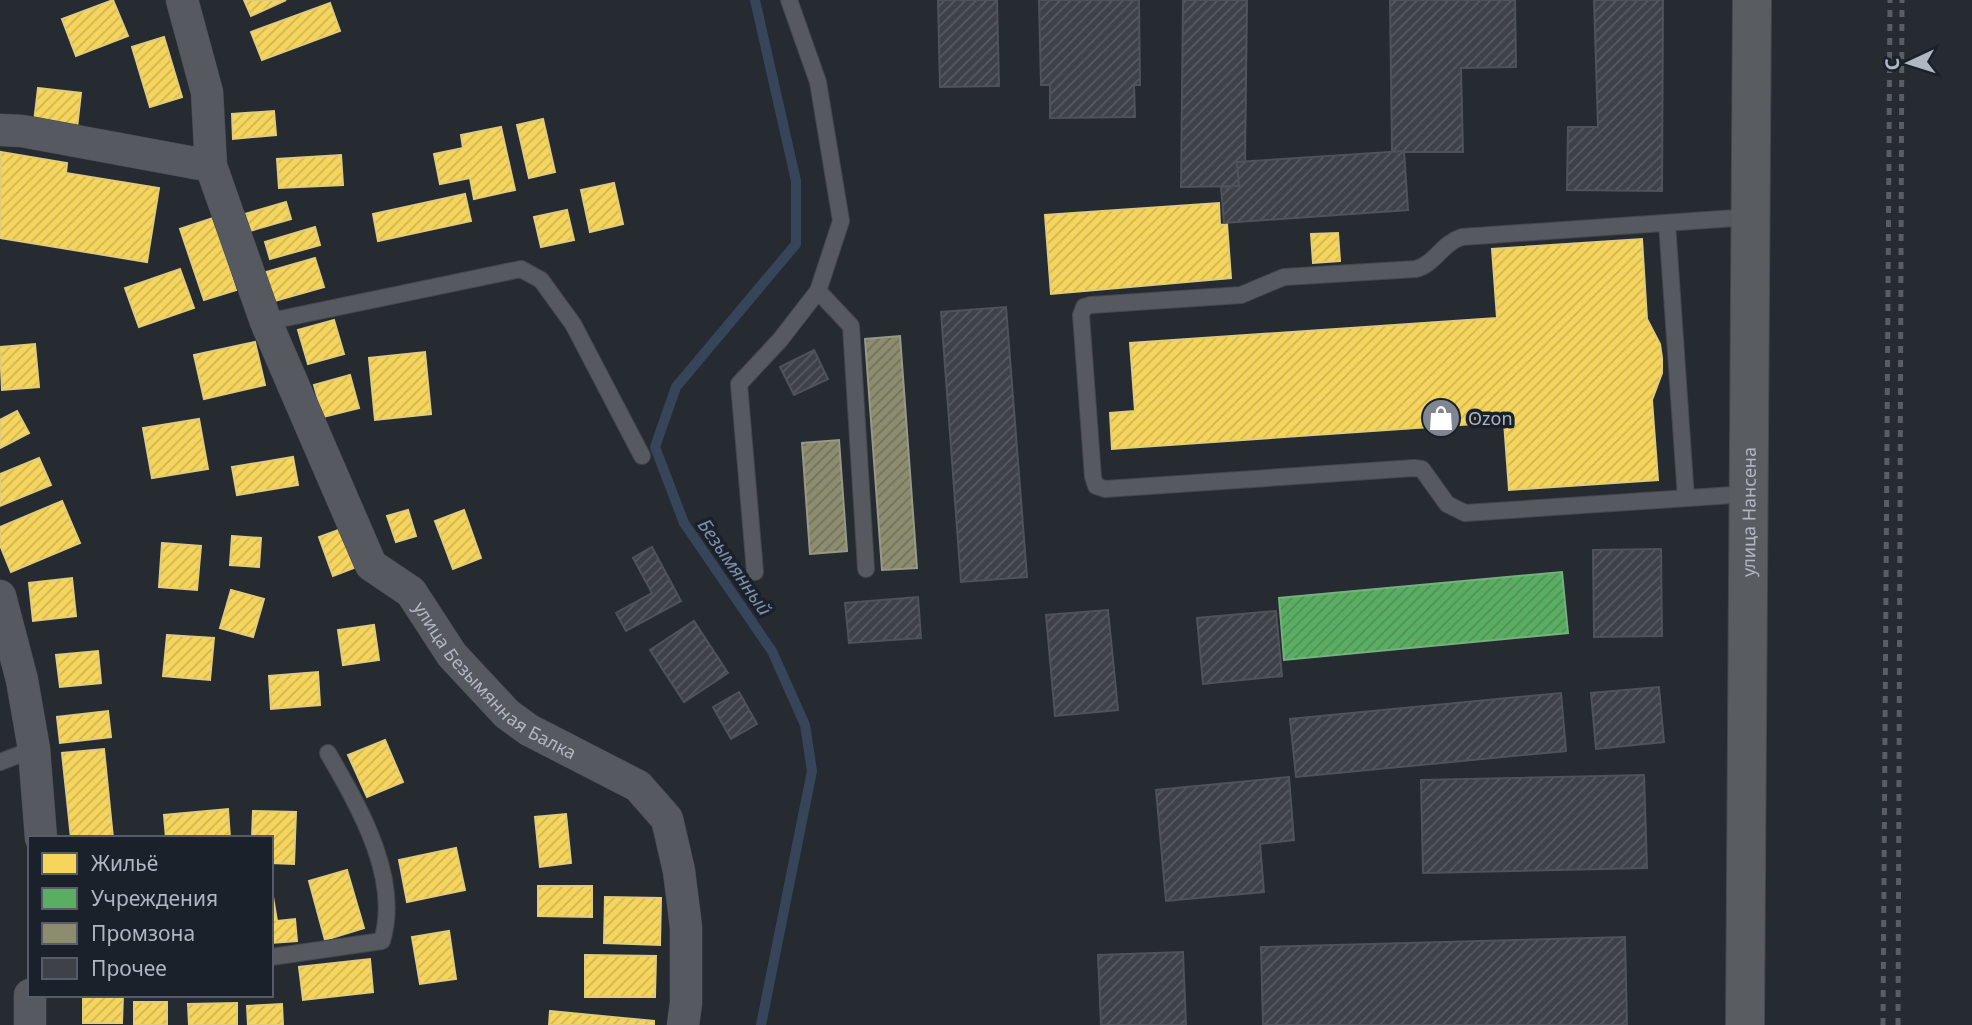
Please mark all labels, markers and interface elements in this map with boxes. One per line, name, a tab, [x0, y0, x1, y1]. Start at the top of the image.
north arrow	[1874, 28, 1944, 98]
text: С	[1879, 57, 1905, 71]
shop icon: Ozon	[1420, 397, 1462, 439]
place label: Ozon	[1468, 406, 1513, 430]
street label: улица Нансена	[1736, 447, 1761, 577]
water label: Безымянный	[692, 513, 778, 621]
street label: улица Безымянная Балка	[408, 597, 581, 764]
legend	[28, 836, 273, 997]
text: Жильё	[91, 849, 158, 877]
text: Учреждения	[91, 884, 218, 912]
text: Промзона	[91, 919, 195, 947]
text: Прочее	[91, 954, 167, 982]

